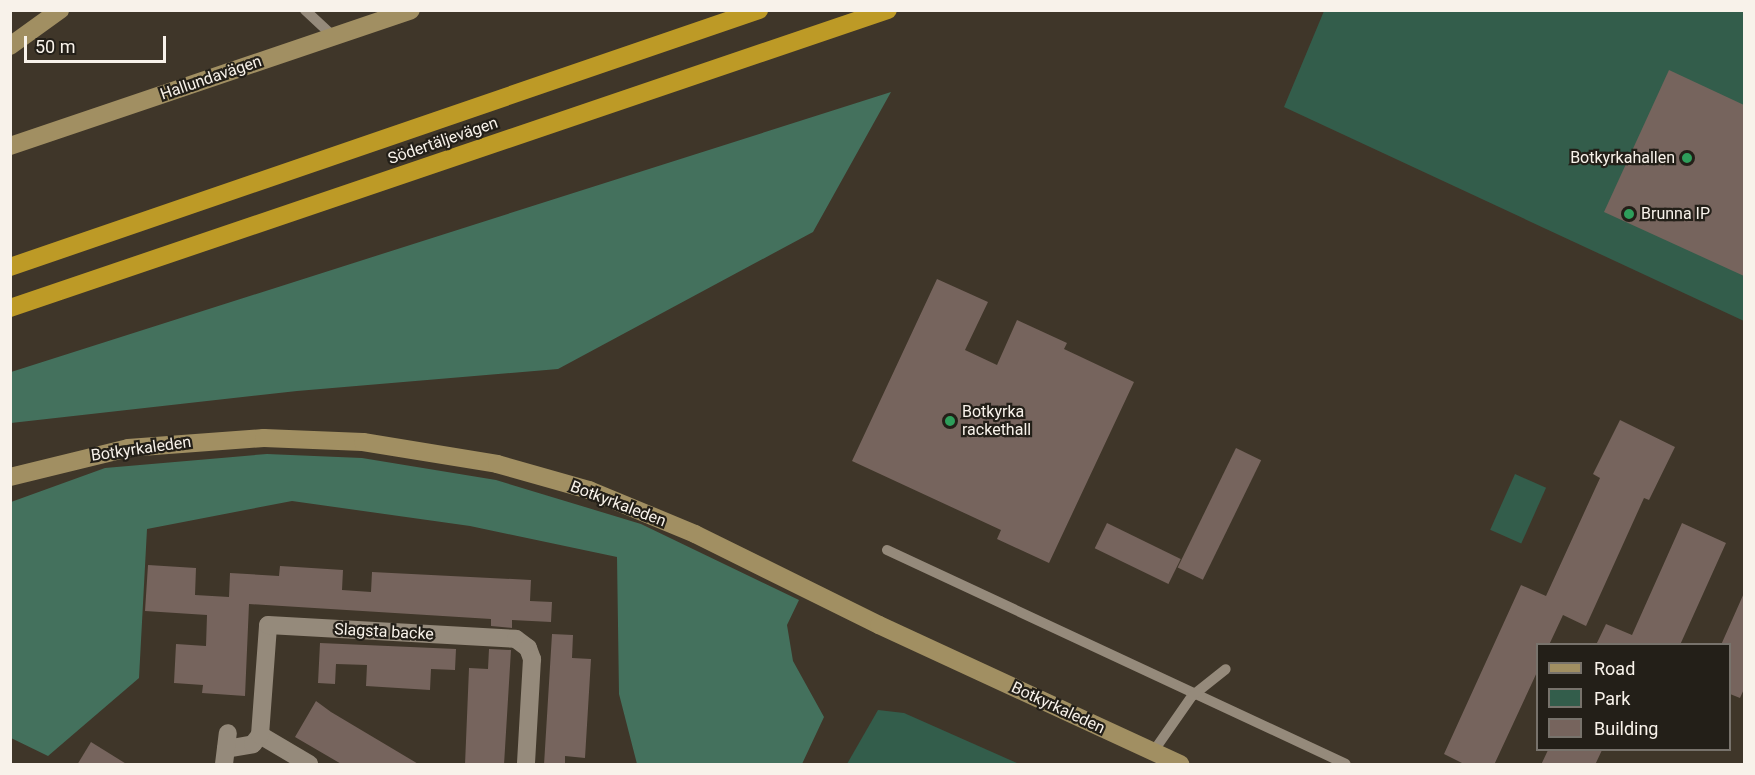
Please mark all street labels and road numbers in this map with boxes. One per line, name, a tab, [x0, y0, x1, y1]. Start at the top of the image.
street label: Hallundavägen	[158, 52, 264, 104]
street label: Södertäljevägen	[386, 113, 500, 169]
street label: Botkyrkaleden	[90, 432, 192, 466]
street label: Botkyrkaleden	[567, 477, 669, 531]
street label: Slagsta backe	[334, 620, 434, 644]
street label: Botkyrkaleden	[1008, 678, 1108, 738]

